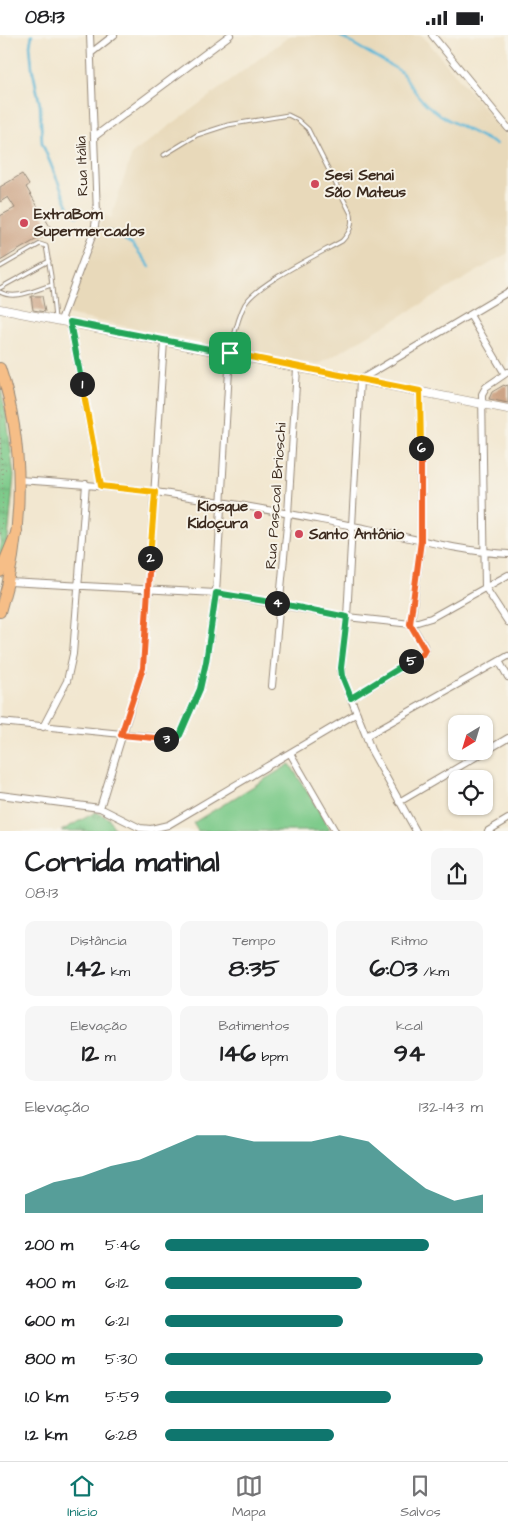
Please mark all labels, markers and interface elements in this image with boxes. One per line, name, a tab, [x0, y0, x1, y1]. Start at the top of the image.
text: 08:13	[25, 4, 65, 31]
street label: Rua Itália	[70, 135, 94, 196]
place label: Sesi Senai São Mateus	[324, 165, 407, 203]
marker: Sesi Senai São Mateus	[309, 178, 321, 190]
place label: ExtraBom Supermercados	[33, 204, 145, 242]
marker: ExtraBom Supermercados	[18, 217, 30, 229]
pin	[209, 332, 251, 374]
icon: arrive	[216, 339, 244, 367]
pin: 1	[70, 371, 94, 397]
text: 1	[82, 374, 83, 394]
street label: Rua Pascoal Brioschi	[260, 421, 292, 570]
pin: 6	[408, 435, 434, 461]
text: 6	[417, 438, 426, 458]
place label: Kiosque Kidoçura	[188, 496, 248, 534]
marker: Kiosque Kidoçura	[252, 509, 264, 521]
place label: Santo Antônio	[308, 524, 405, 545]
marker: Santo Antônio	[293, 528, 305, 540]
pin: 2	[138, 545, 162, 571]
text: 2	[146, 548, 155, 568]
pin: 4	[264, 591, 290, 615]
text: 4	[273, 593, 282, 613]
pin: 5	[398, 649, 424, 673]
text: 5	[407, 651, 416, 671]
north arrow	[448, 715, 492, 760]
map controls	[448, 715, 493, 815]
pin: 3	[154, 727, 178, 751]
text: 3	[163, 729, 170, 749]
button: locate	[448, 770, 493, 815]
text: Corrida matinal	[25, 843, 220, 882]
button: share	[431, 848, 483, 900]
text: 08:13	[25, 882, 58, 904]
text: Distância	[71, 931, 127, 951]
text: Tempo	[233, 931, 275, 951]
text: Ritmo	[391, 931, 428, 951]
text: 1.42	[67, 951, 105, 986]
text: 8:35	[229, 951, 279, 986]
text: 6:03	[369, 951, 418, 986]
text: km	[105, 962, 130, 982]
text: /km	[418, 962, 449, 982]
text: Elevação	[71, 1016, 127, 1036]
text: Batimentos	[219, 1016, 289, 1036]
text: kcal	[396, 1016, 423, 1036]
text: 12	[82, 1036, 99, 1071]
text: 146	[220, 1036, 256, 1071]
text: 94	[394, 1036, 425, 1071]
text: m	[99, 1047, 116, 1067]
text: bpm	[256, 1047, 288, 1067]
text: Elevação	[25, 1096, 89, 1118]
text: 132–143 m	[419, 1096, 483, 1118]
text: 200 m	[25, 1234, 73, 1256]
text: 5:46	[105, 1234, 140, 1256]
text: 400 m	[25, 1272, 75, 1294]
text: 6:12	[105, 1272, 129, 1294]
text: 600 m	[25, 1310, 74, 1332]
text: 6:21	[105, 1310, 129, 1332]
text: 800 m	[25, 1348, 74, 1370]
text: 5:30	[105, 1348, 137, 1370]
text: 1.0 km	[25, 1386, 68, 1408]
text: 5:59	[105, 1386, 139, 1408]
text: 1.2 km	[25, 1424, 67, 1446]
text: 6:28	[105, 1424, 137, 1446]
tab: Início	[67, 1472, 97, 1522]
tab: Mapa	[232, 1472, 266, 1522]
tab: Salvos	[400, 1472, 441, 1522]

